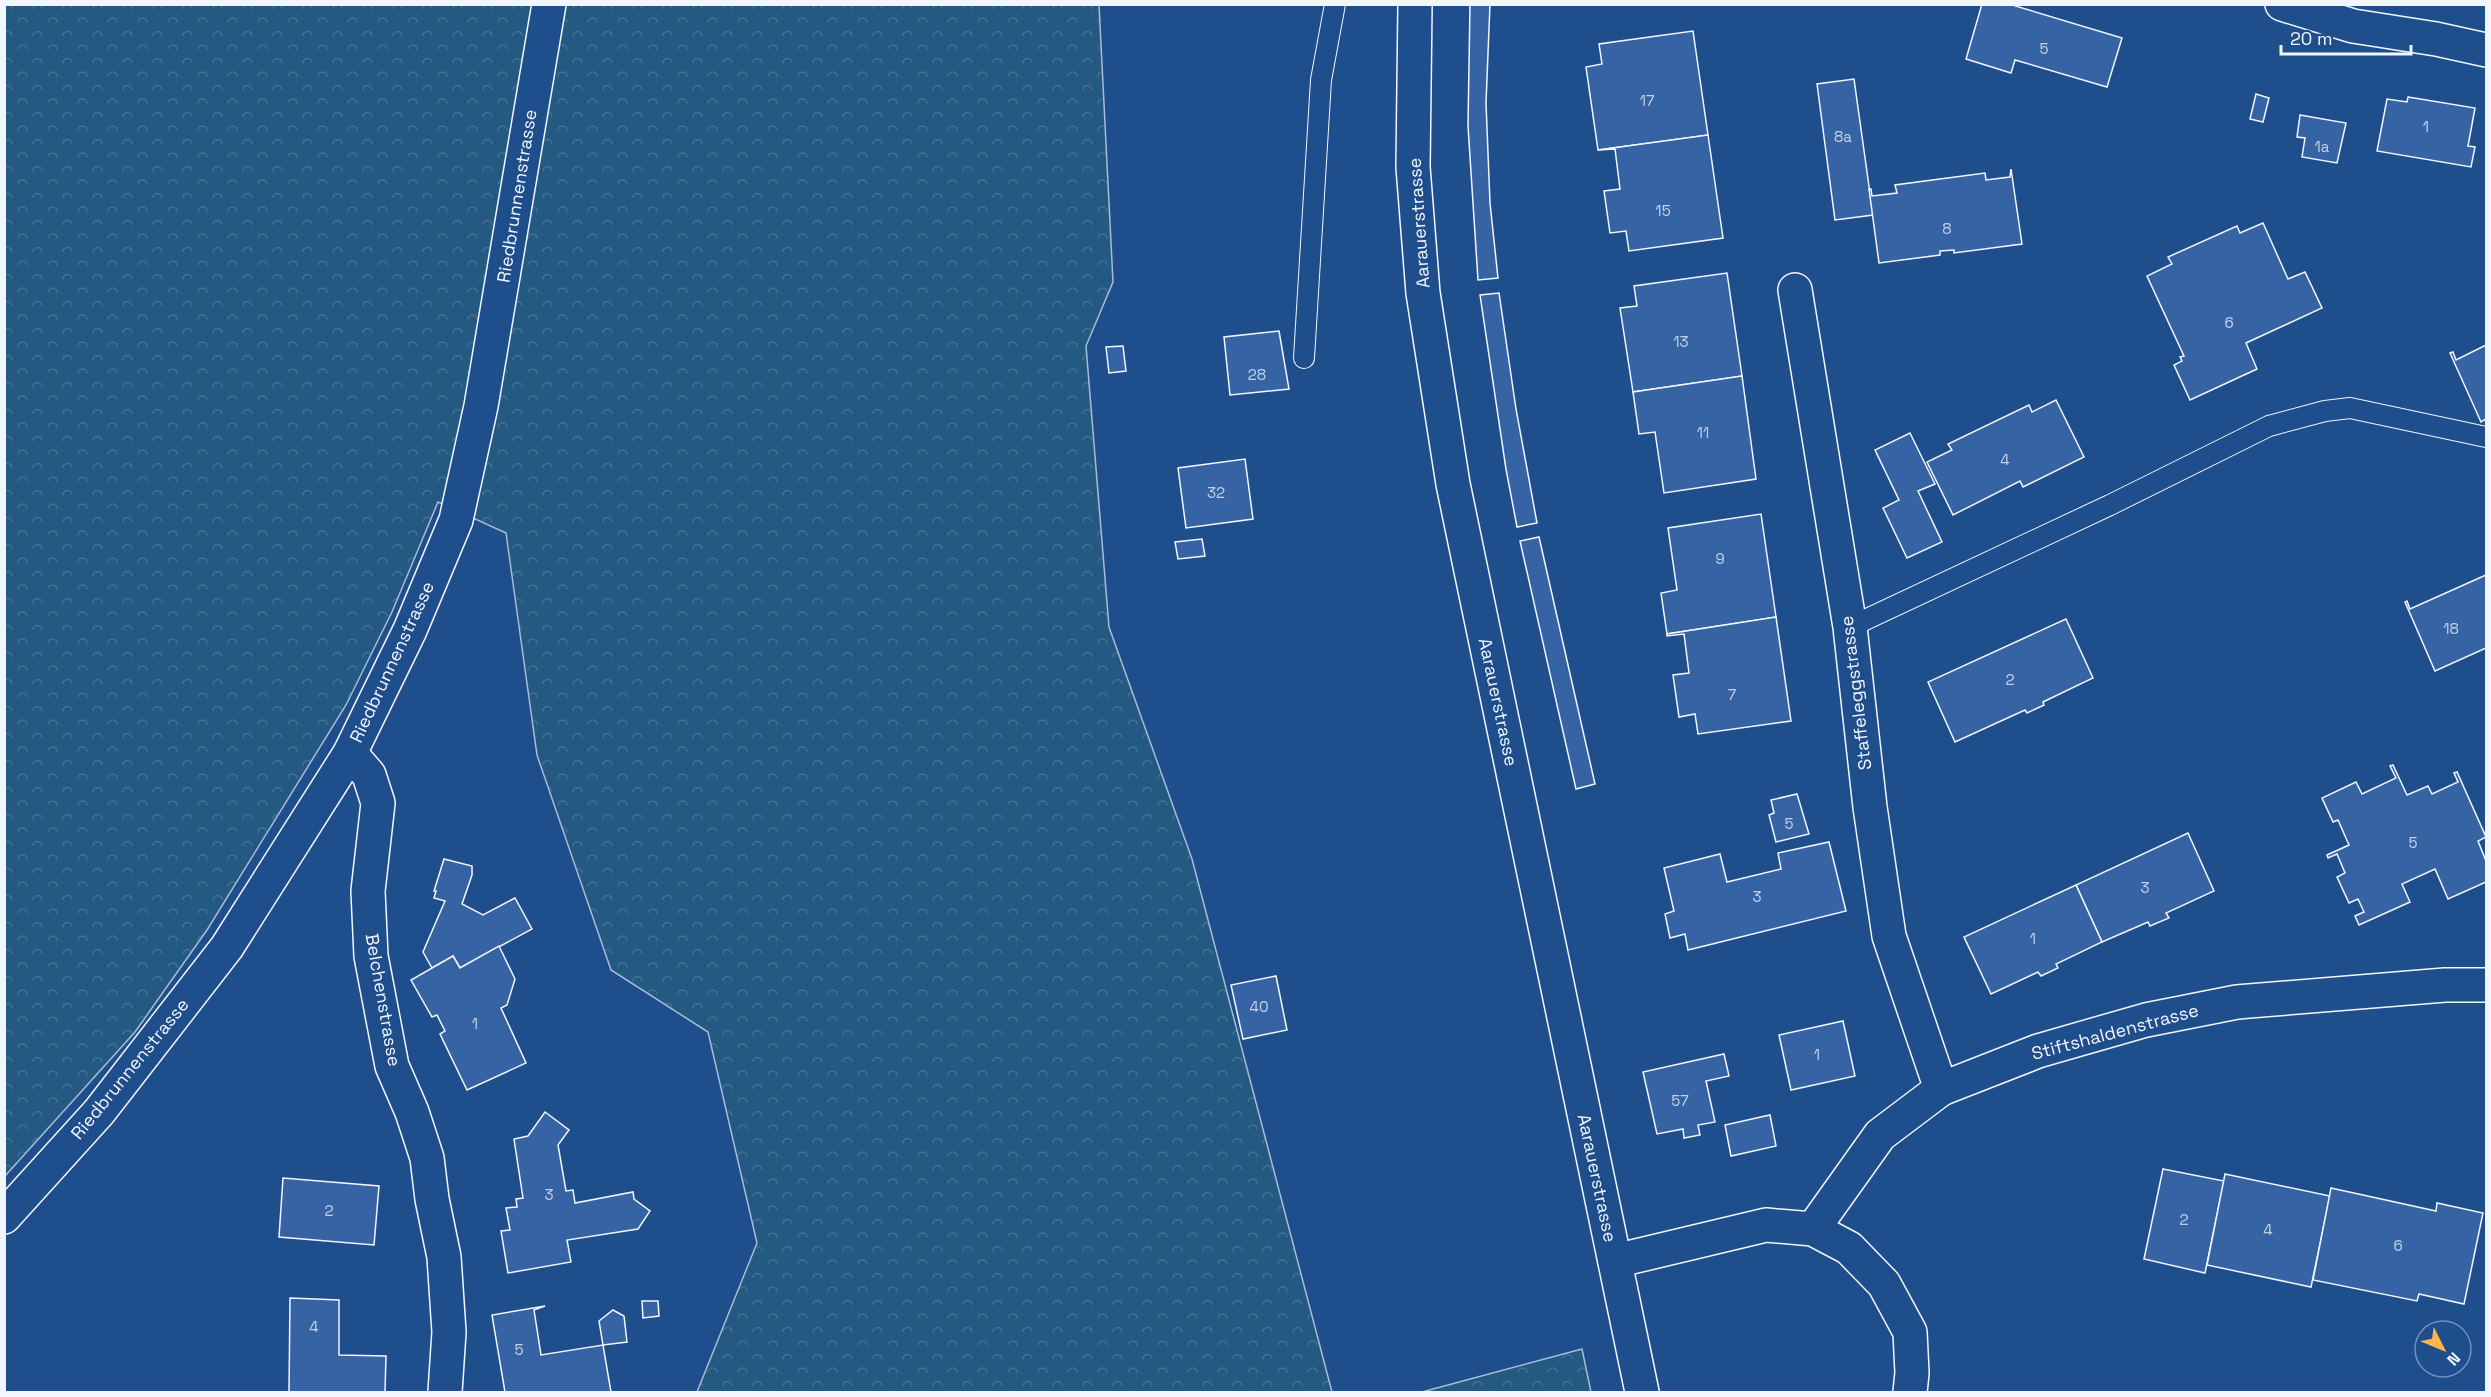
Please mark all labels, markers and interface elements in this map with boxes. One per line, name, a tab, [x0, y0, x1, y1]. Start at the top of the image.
scale bar	[2281, 18, 2412, 56]
text: 20 m	[2290, 27, 2333, 50]
house number: 5	[2040, 39, 2049, 58]
house number: 17	[1640, 91, 1654, 110]
street label: Riedbrunnenstrasse	[491, 108, 542, 284]
house number: 1	[2423, 117, 2429, 136]
house number: 8a	[1834, 127, 1852, 146]
house number: 1a	[2315, 137, 2330, 156]
street label: Aarauerstrasse	[1402, 157, 1435, 289]
house number: 15	[1655, 201, 1671, 220]
house number: 8	[1942, 219, 1952, 238]
house number: 6	[2224, 313, 2234, 332]
house number: 13	[1673, 332, 1689, 351]
house number: 28	[1248, 365, 1266, 384]
house number: 11	[1697, 423, 1709, 442]
house number: 4	[2000, 450, 2010, 469]
house number: 32	[1207, 483, 1225, 502]
house number: 9	[1715, 549, 1725, 568]
street label: Riedbrunnenstrasse	[344, 578, 439, 746]
street label: Staffeleggstrasse	[1835, 615, 1876, 771]
house number: 18	[2443, 619, 2459, 638]
street label: Aarauerstrasse	[1474, 636, 1523, 768]
house number: 2	[2005, 670, 2015, 689]
house number: 7	[1728, 685, 1736, 704]
house number: 5	[1785, 814, 1794, 833]
house number: 5	[2409, 833, 2418, 852]
house number: 3	[2140, 878, 2150, 897]
house number: 3	[1752, 887, 1762, 906]
house number: 1	[2030, 929, 2036, 948]
street label: Belchenstrasse	[360, 932, 406, 1068]
street label: Riedbrunnenstrasse	[66, 993, 194, 1144]
house number: 40	[1250, 997, 1269, 1016]
street label: Stiftshaldenstrasse	[2029, 998, 2201, 1065]
house number: 1	[472, 1014, 478, 1033]
house number: 1	[1814, 1045, 1820, 1064]
house number: 57	[1671, 1091, 1689, 1110]
street label: Aarauerstrasse	[1573, 1112, 1622, 1244]
house number: 3	[544, 1185, 554, 1204]
house number: 2	[324, 1201, 334, 1220]
house number: 2	[2179, 1210, 2189, 1229]
house number: 4	[2263, 1220, 2273, 1239]
house number: 6	[2393, 1236, 2403, 1255]
house number: 4	[309, 1317, 319, 1336]
north arrow	[2413, 1319, 2473, 1379]
house number: 5	[515, 1340, 524, 1359]
text: N	[2442, 1348, 2465, 1370]

